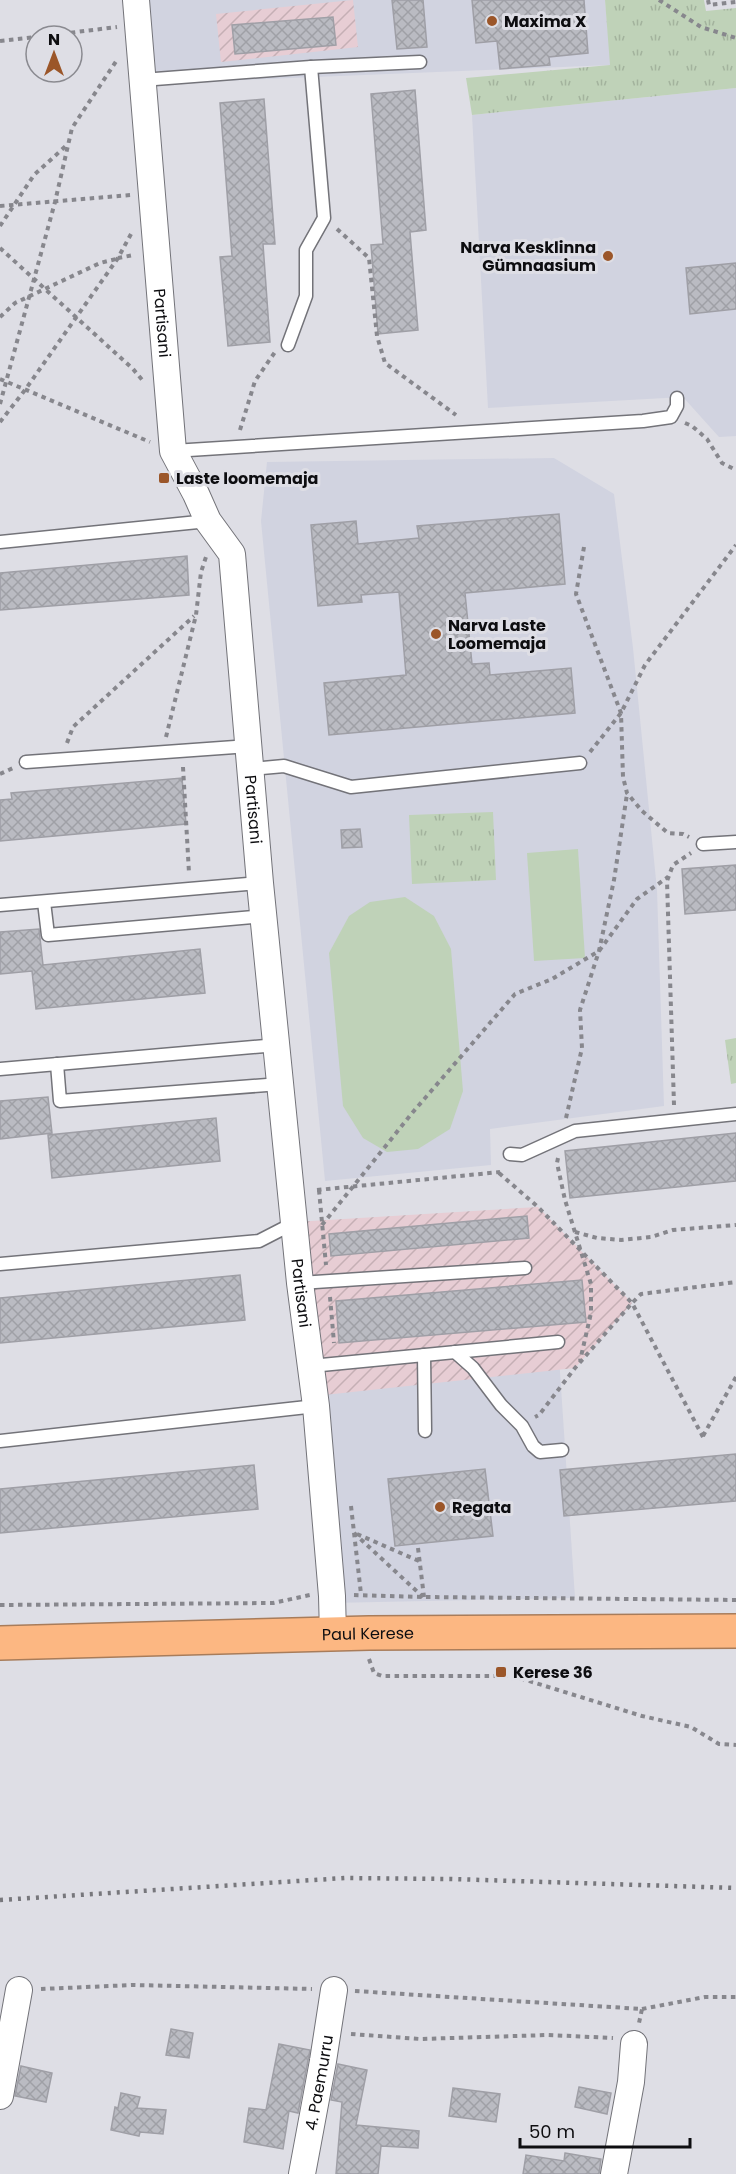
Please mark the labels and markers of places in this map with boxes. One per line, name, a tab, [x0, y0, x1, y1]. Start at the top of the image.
place label: Maxima X	[504, 10, 587, 33]
marker: Maxima X	[485, 14, 499, 28]
place label: Narva Kesklinna Gümnaasium	[460, 236, 596, 277]
marker: Narva Kesklinna Gümnaasium	[601, 249, 615, 263]
place label: Laste loomemaja	[176, 467, 318, 490]
marker: Laste loomemaja	[157, 471, 171, 485]
place label: Narva Laste Loomemaja	[448, 614, 546, 655]
marker: Narva Laste Loomemaja	[429, 627, 443, 641]
place label: Regata	[452, 1496, 511, 1519]
marker: Regata	[433, 1500, 447, 1514]
place label: Kerese 36	[513, 1661, 593, 1684]
marker: Kerese 36	[494, 1665, 508, 1679]

